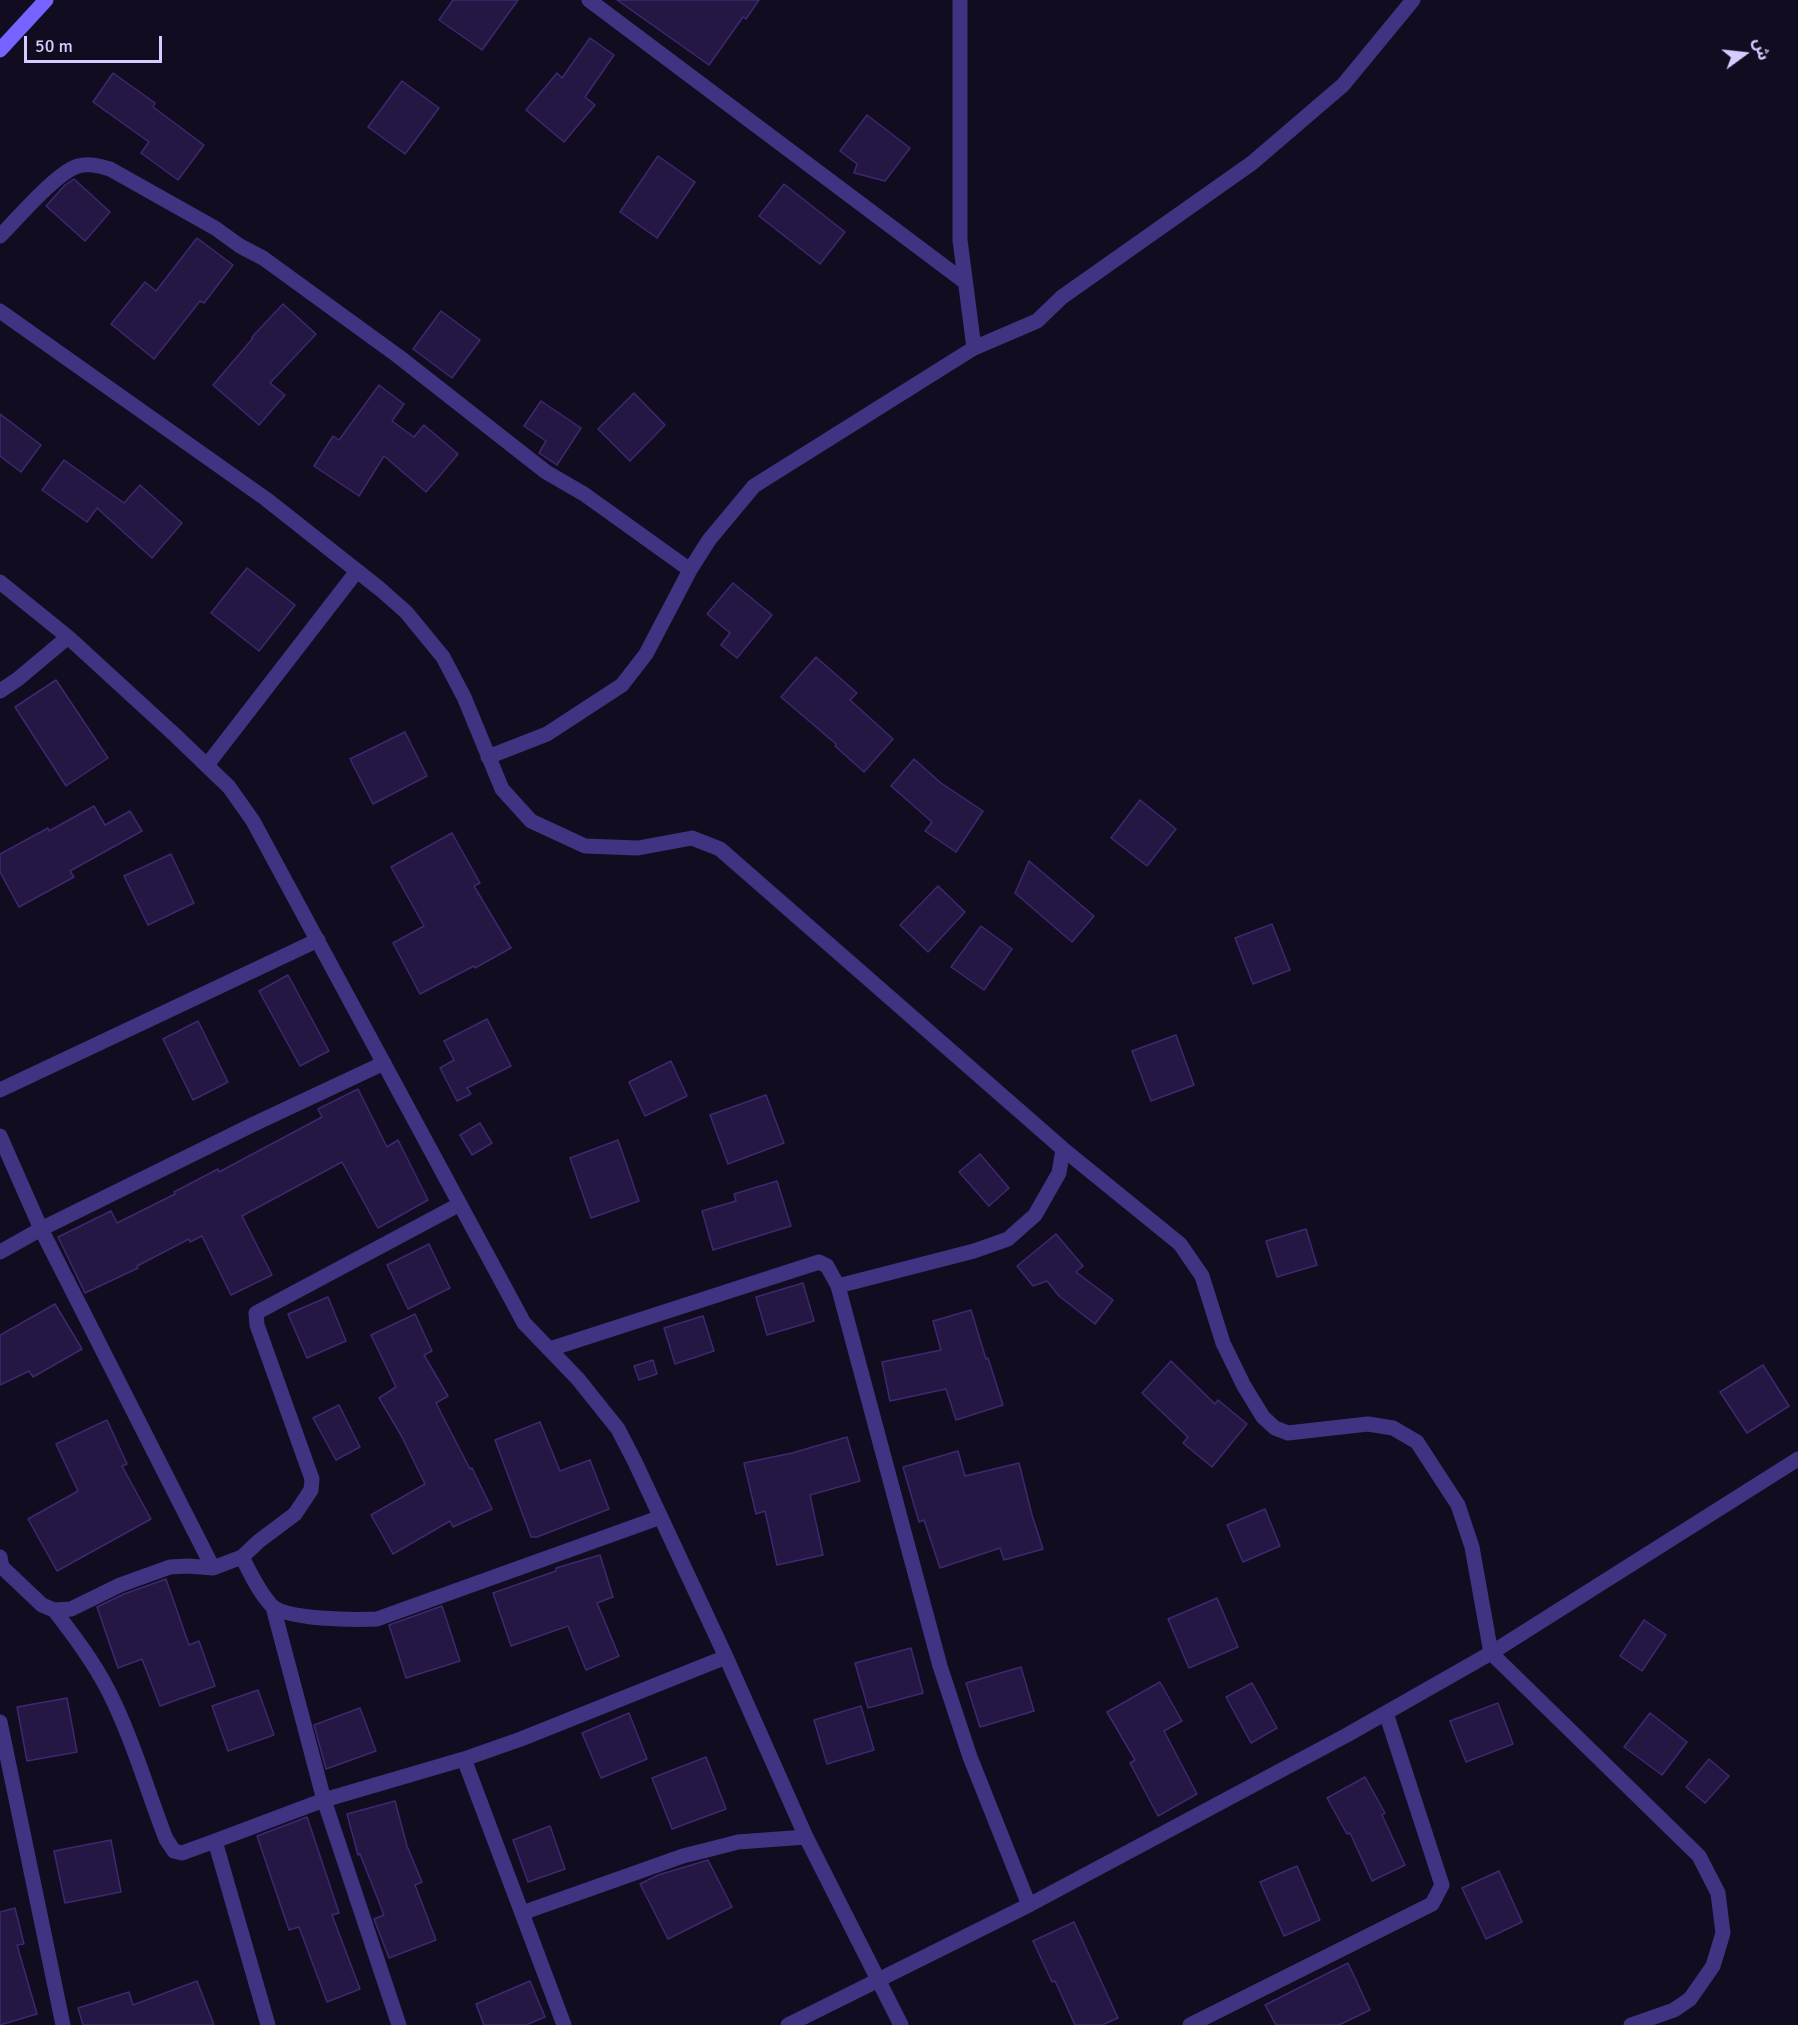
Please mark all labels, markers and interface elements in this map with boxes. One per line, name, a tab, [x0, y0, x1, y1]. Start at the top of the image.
scale bar	[27, 24, 165, 62]
north arrow	[1714, 24, 1774, 84]
text: 50 m	[35, 35, 73, 57]
text: ش	[1749, 36, 1774, 63]

